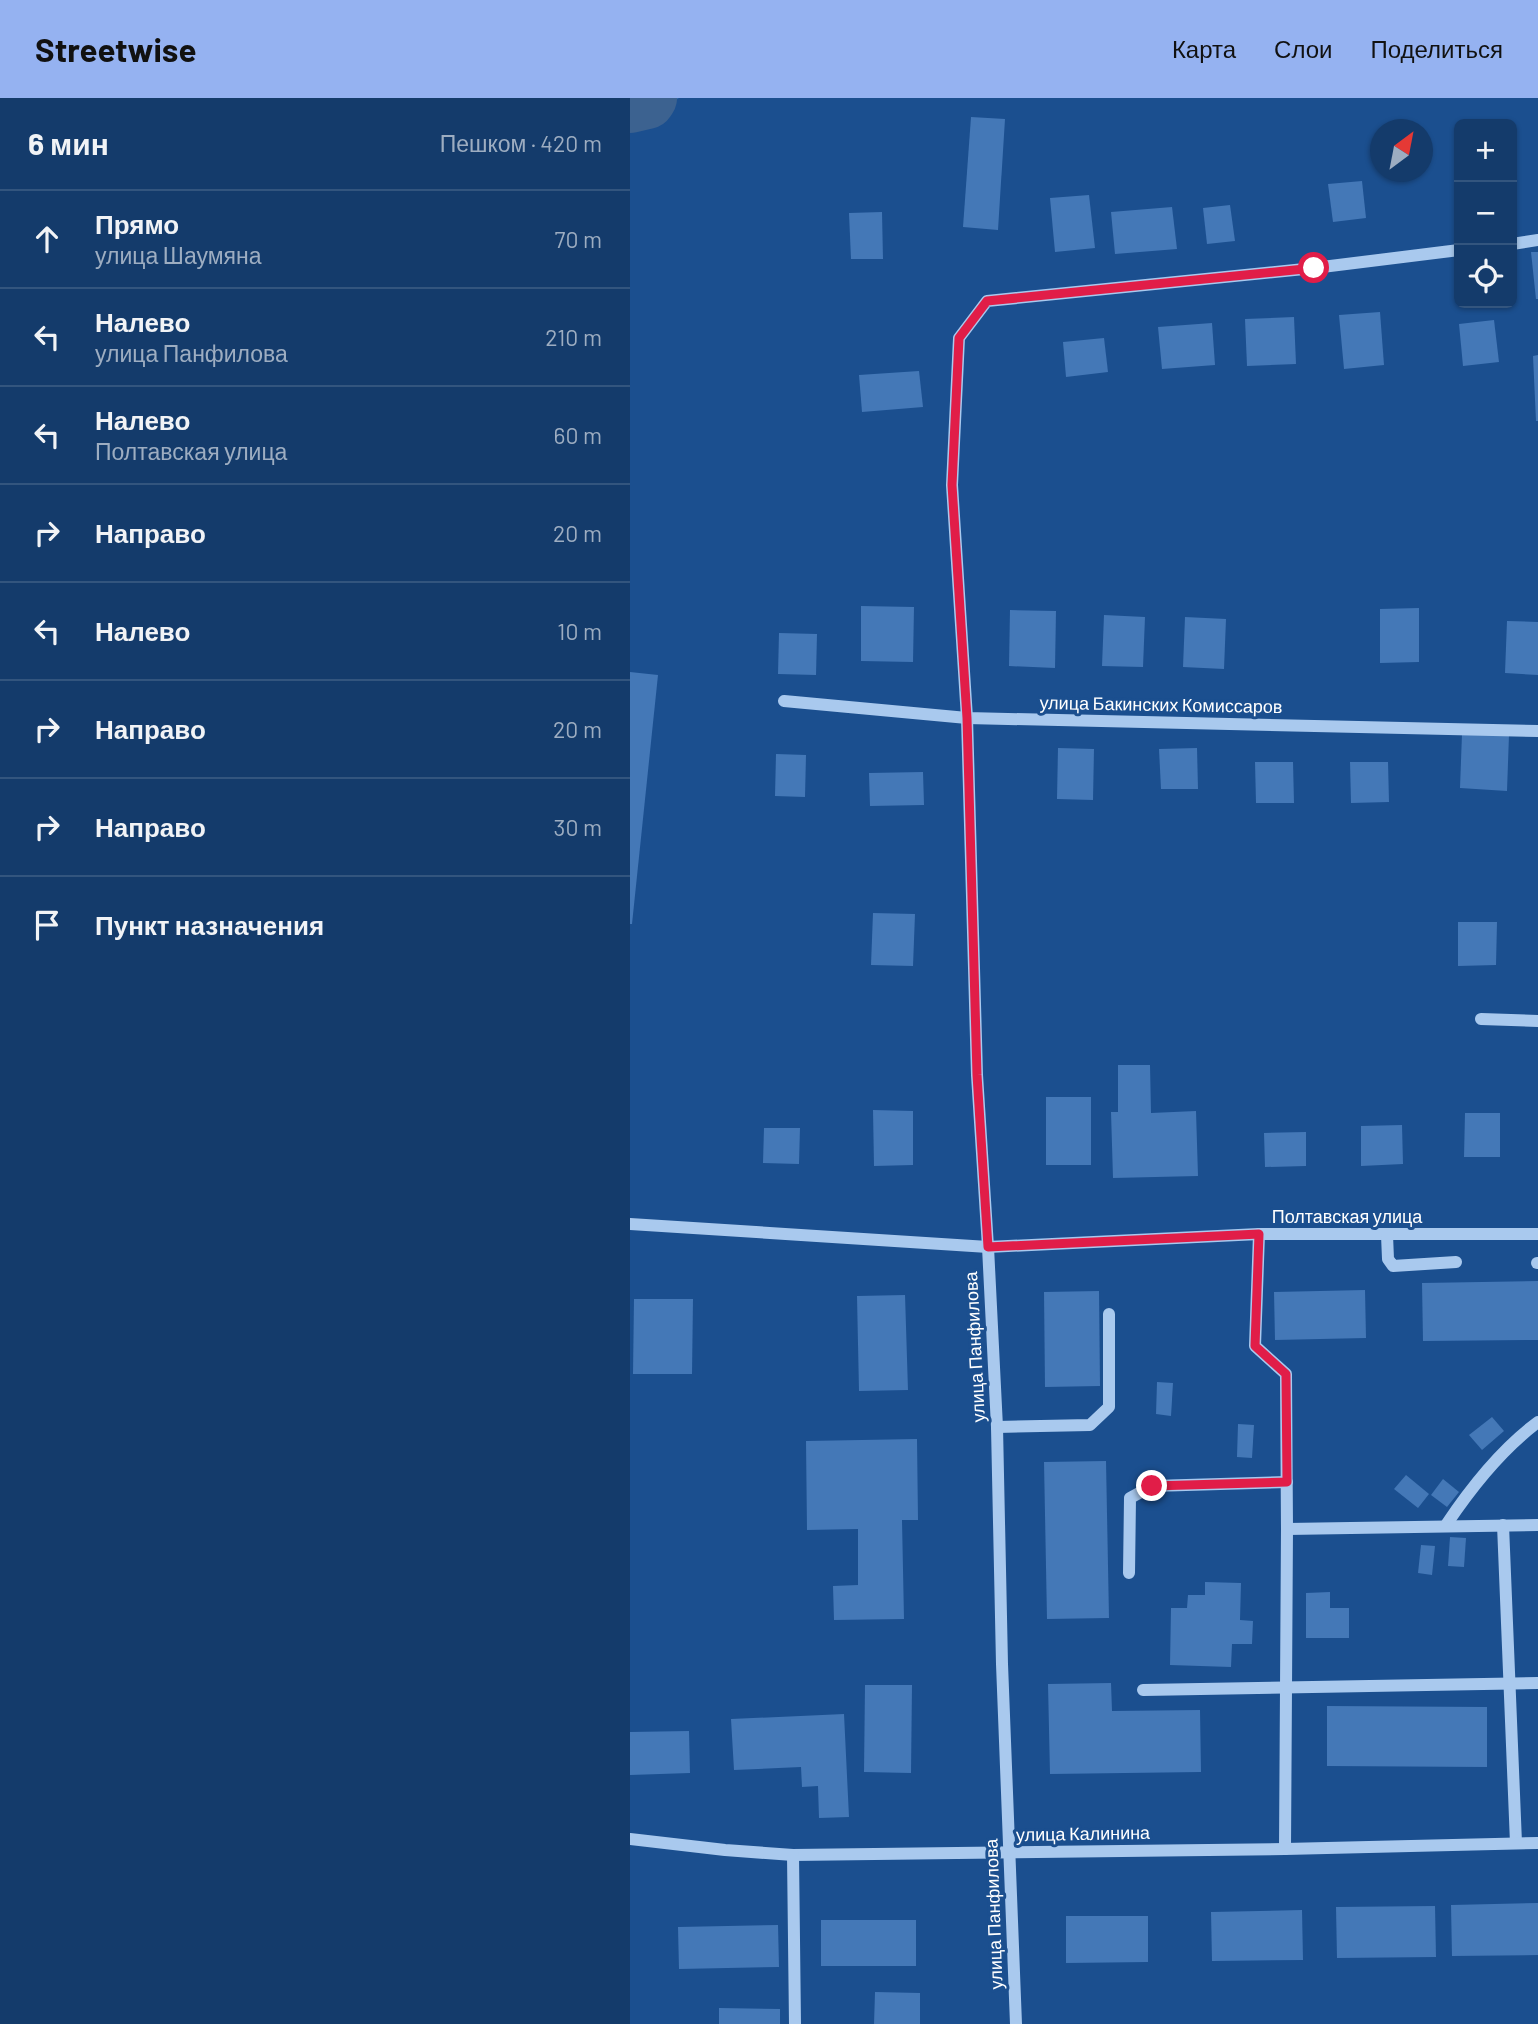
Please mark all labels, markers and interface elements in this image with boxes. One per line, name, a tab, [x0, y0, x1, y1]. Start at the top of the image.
text: Streetwise	[35, 29, 196, 69]
text: Карта	[1172, 34, 1236, 63]
text: Слои	[1274, 34, 1332, 63]
text: Поделиться	[1370, 34, 1503, 63]
north arrow	[1370, 119, 1433, 182]
map controls	[1454, 119, 1517, 308]
button: +	[1454, 119, 1517, 182]
text: 6 мин	[28, 125, 109, 161]
text: Пешком · 420 m	[440, 129, 602, 157]
button: −	[1454, 182, 1517, 245]
text: Прямо	[95, 208, 179, 239]
icon: ahead	[28, 220, 66, 258]
text: 70 m	[555, 225, 602, 253]
text: улица Шаумяна	[95, 241, 261, 269]
button: locate	[1454, 245, 1517, 308]
route start	[1298, 252, 1329, 283]
text: Налево	[95, 306, 190, 337]
icon: left	[28, 318, 66, 356]
text: 210 m	[545, 323, 602, 351]
text: улица Панфилова	[95, 339, 288, 367]
text: Налево	[95, 404, 190, 435]
icon: left	[28, 416, 66, 454]
text: 60 m	[554, 421, 602, 449]
text: Полтавская улица	[95, 437, 287, 465]
icon: right	[28, 514, 66, 552]
text: Направо	[95, 517, 206, 548]
text: 20 m	[553, 519, 602, 547]
icon: left	[28, 612, 66, 650]
text: Налево	[95, 615, 190, 646]
text: 10 m	[557, 617, 602, 645]
street label: улица Бакинских Комиссаров	[1039, 691, 1283, 717]
icon: right	[28, 710, 66, 748]
text: Направо	[95, 713, 206, 744]
text: 20 m	[553, 715, 602, 743]
icon: right	[28, 808, 66, 846]
text: Направо	[95, 811, 206, 842]
text: 30 m	[554, 813, 602, 841]
icon: arrive	[28, 906, 66, 944]
text: Пункт назначения	[95, 909, 324, 940]
street label: Полтавская улица	[1272, 1205, 1423, 1227]
street label: улица Панфилова	[959, 1270, 989, 1423]
route end	[1136, 1470, 1167, 1501]
street label: улица Калинина	[1016, 1821, 1151, 1845]
street label: улица Панфилова	[979, 1837, 1007, 1990]

